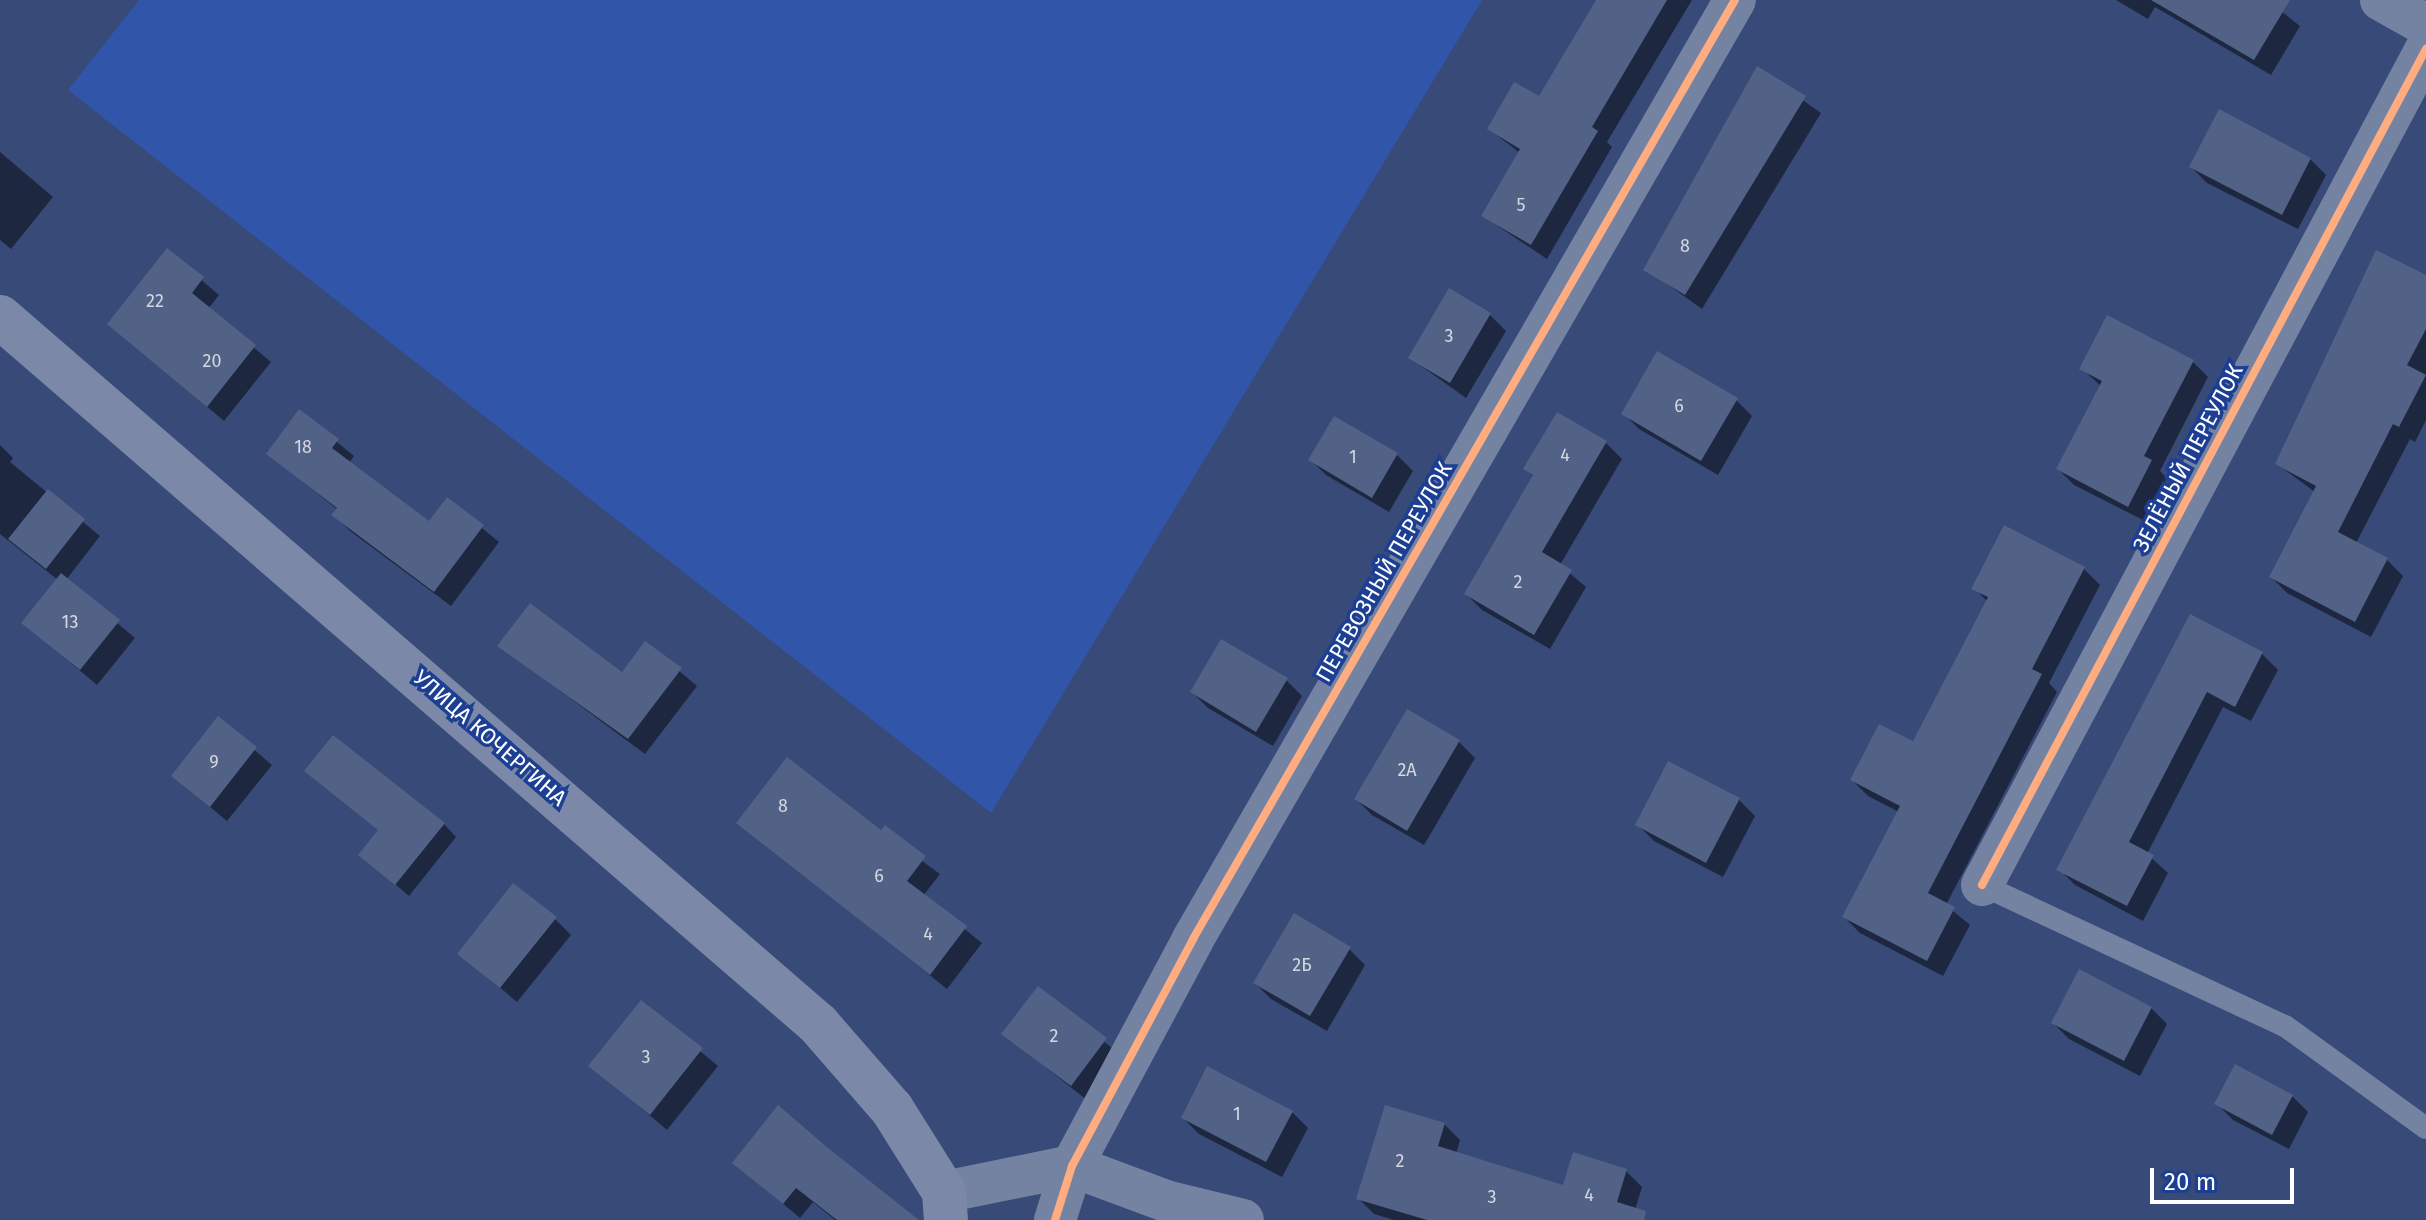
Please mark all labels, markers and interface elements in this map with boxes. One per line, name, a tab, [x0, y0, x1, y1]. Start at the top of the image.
house number: 5	[1516, 194, 1526, 216]
house number: 8	[1680, 235, 1690, 257]
house number: 22	[146, 290, 164, 312]
house number: 3	[1445, 325, 1453, 347]
house number: 20	[203, 350, 221, 372]
street label: ЗЕЛЁНЫЙ ПЕРЕУЛОК	[2127, 360, 2249, 556]
house number: 6	[1674, 395, 1684, 417]
house number: 18	[294, 436, 312, 458]
house number: 4	[1560, 444, 1570, 466]
house number: 1	[1349, 446, 1357, 468]
street label: ПЕРЕВОЗНЫЙ ПЕРЕУЛОК	[1310, 457, 1458, 687]
house number: 2	[1514, 571, 1522, 593]
house number: 13	[62, 611, 78, 633]
street label: УЛИЦА КОЧЕРГИНА	[408, 665, 572, 811]
house number: 9	[209, 751, 219, 773]
house number: 2А	[1397, 759, 1417, 781]
house number: 8	[778, 795, 788, 817]
house number: 6	[874, 865, 884, 887]
house number: 4	[923, 923, 933, 945]
house number: 2Б	[1292, 954, 1312, 976]
house number: 2	[1050, 1025, 1058, 1047]
house number: 3	[642, 1046, 650, 1068]
house number: 1	[1233, 1103, 1241, 1125]
house number: 2	[1396, 1150, 1404, 1172]
scale bar	[2154, 1152, 2298, 1202]
text: 20 m	[2164, 1168, 2216, 1196]
house number: 4	[1584, 1184, 1594, 1206]
house number: 3	[1488, 1186, 1496, 1208]

